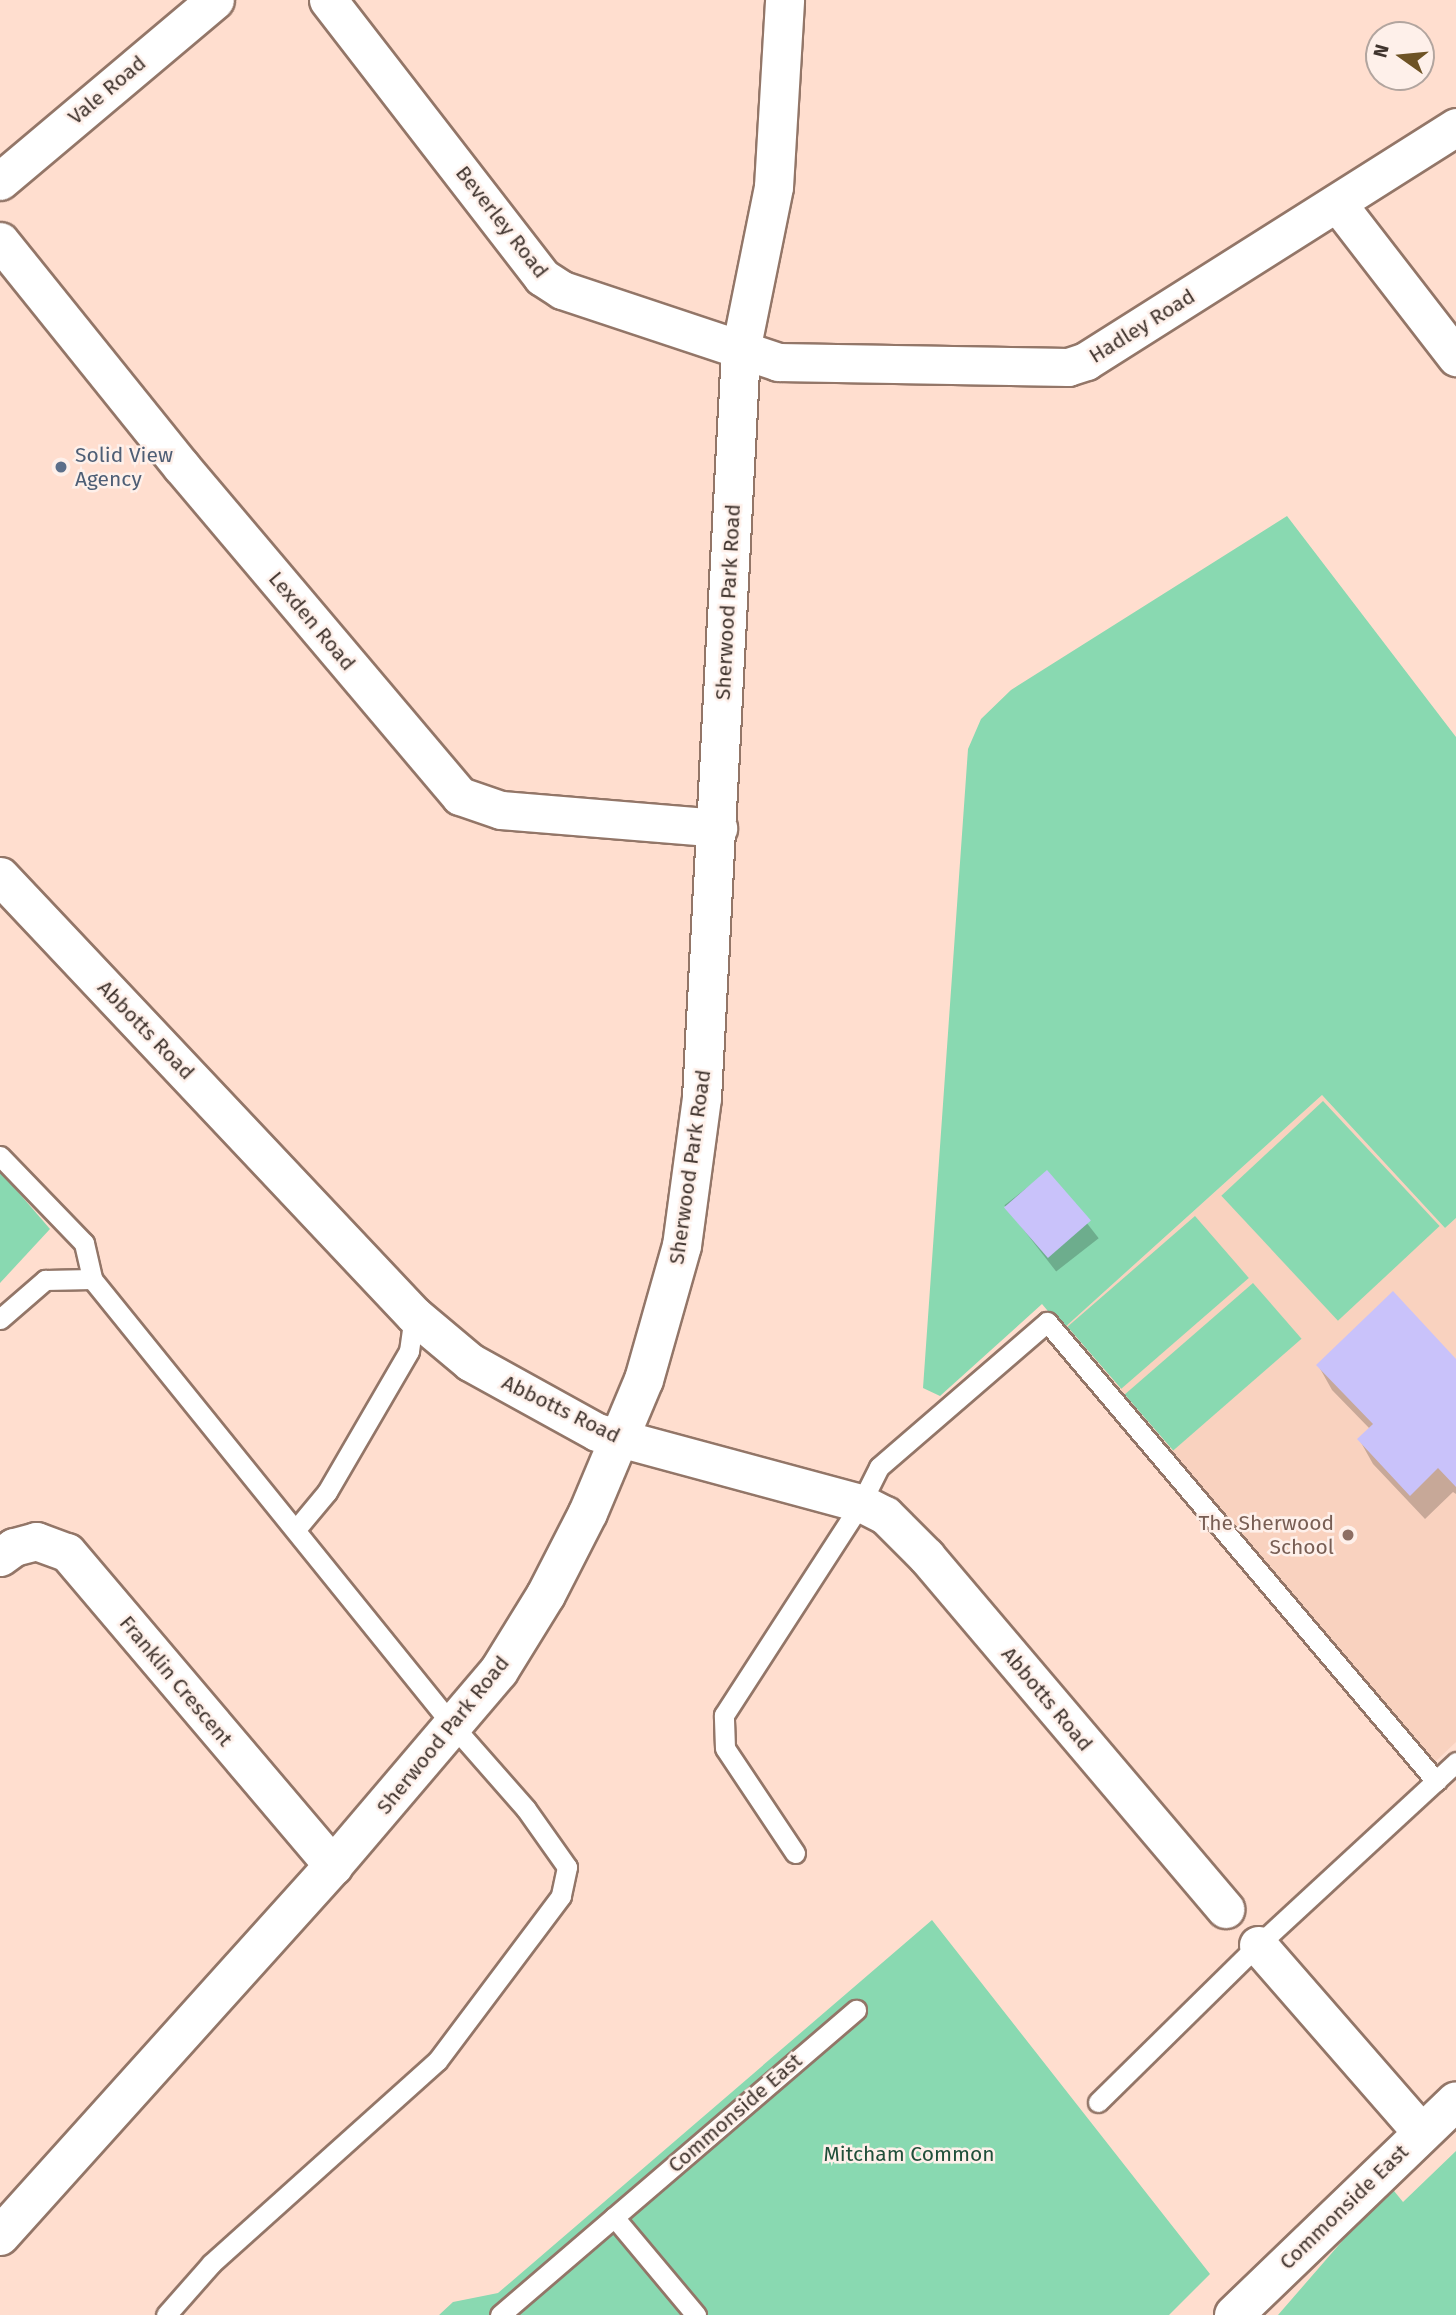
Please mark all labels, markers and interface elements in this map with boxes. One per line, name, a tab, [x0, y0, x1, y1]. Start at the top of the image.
north arrow	[1365, 21, 1435, 91]
text: N	[1368, 42, 1394, 60]
street label: Vale Road	[63, 50, 151, 130]
street label: Beverley Road	[450, 161, 554, 283]
street label: Hadley Road	[1084, 284, 1200, 368]
place label: Solid View Agency	[75, 442, 173, 492]
marker: Solid View Agency	[53, 459, 69, 475]
street label: Sherwood Park Road	[710, 503, 746, 701]
street label: Lexden Road	[263, 566, 361, 676]
street label: Abbotts Road	[92, 975, 200, 1085]
street label: Sherwood Park Road	[664, 1068, 716, 1266]
street label: Abbotts Road	[498, 1370, 624, 1448]
place label: The Sherwood School	[1198, 1510, 1334, 1560]
marker: The Sherwood School	[1340, 1527, 1356, 1543]
street label: Franklin Crescent	[114, 1611, 238, 1751]
street label: Abbotts Road	[996, 1642, 1098, 1756]
street label: Sherwood Park Road	[371, 1651, 515, 1819]
street label: Commonside East	[663, 2048, 807, 2178]
street label: Commonside East	[1274, 2139, 1414, 2275]
park label: Mitcham Common	[823, 2141, 995, 2167]

